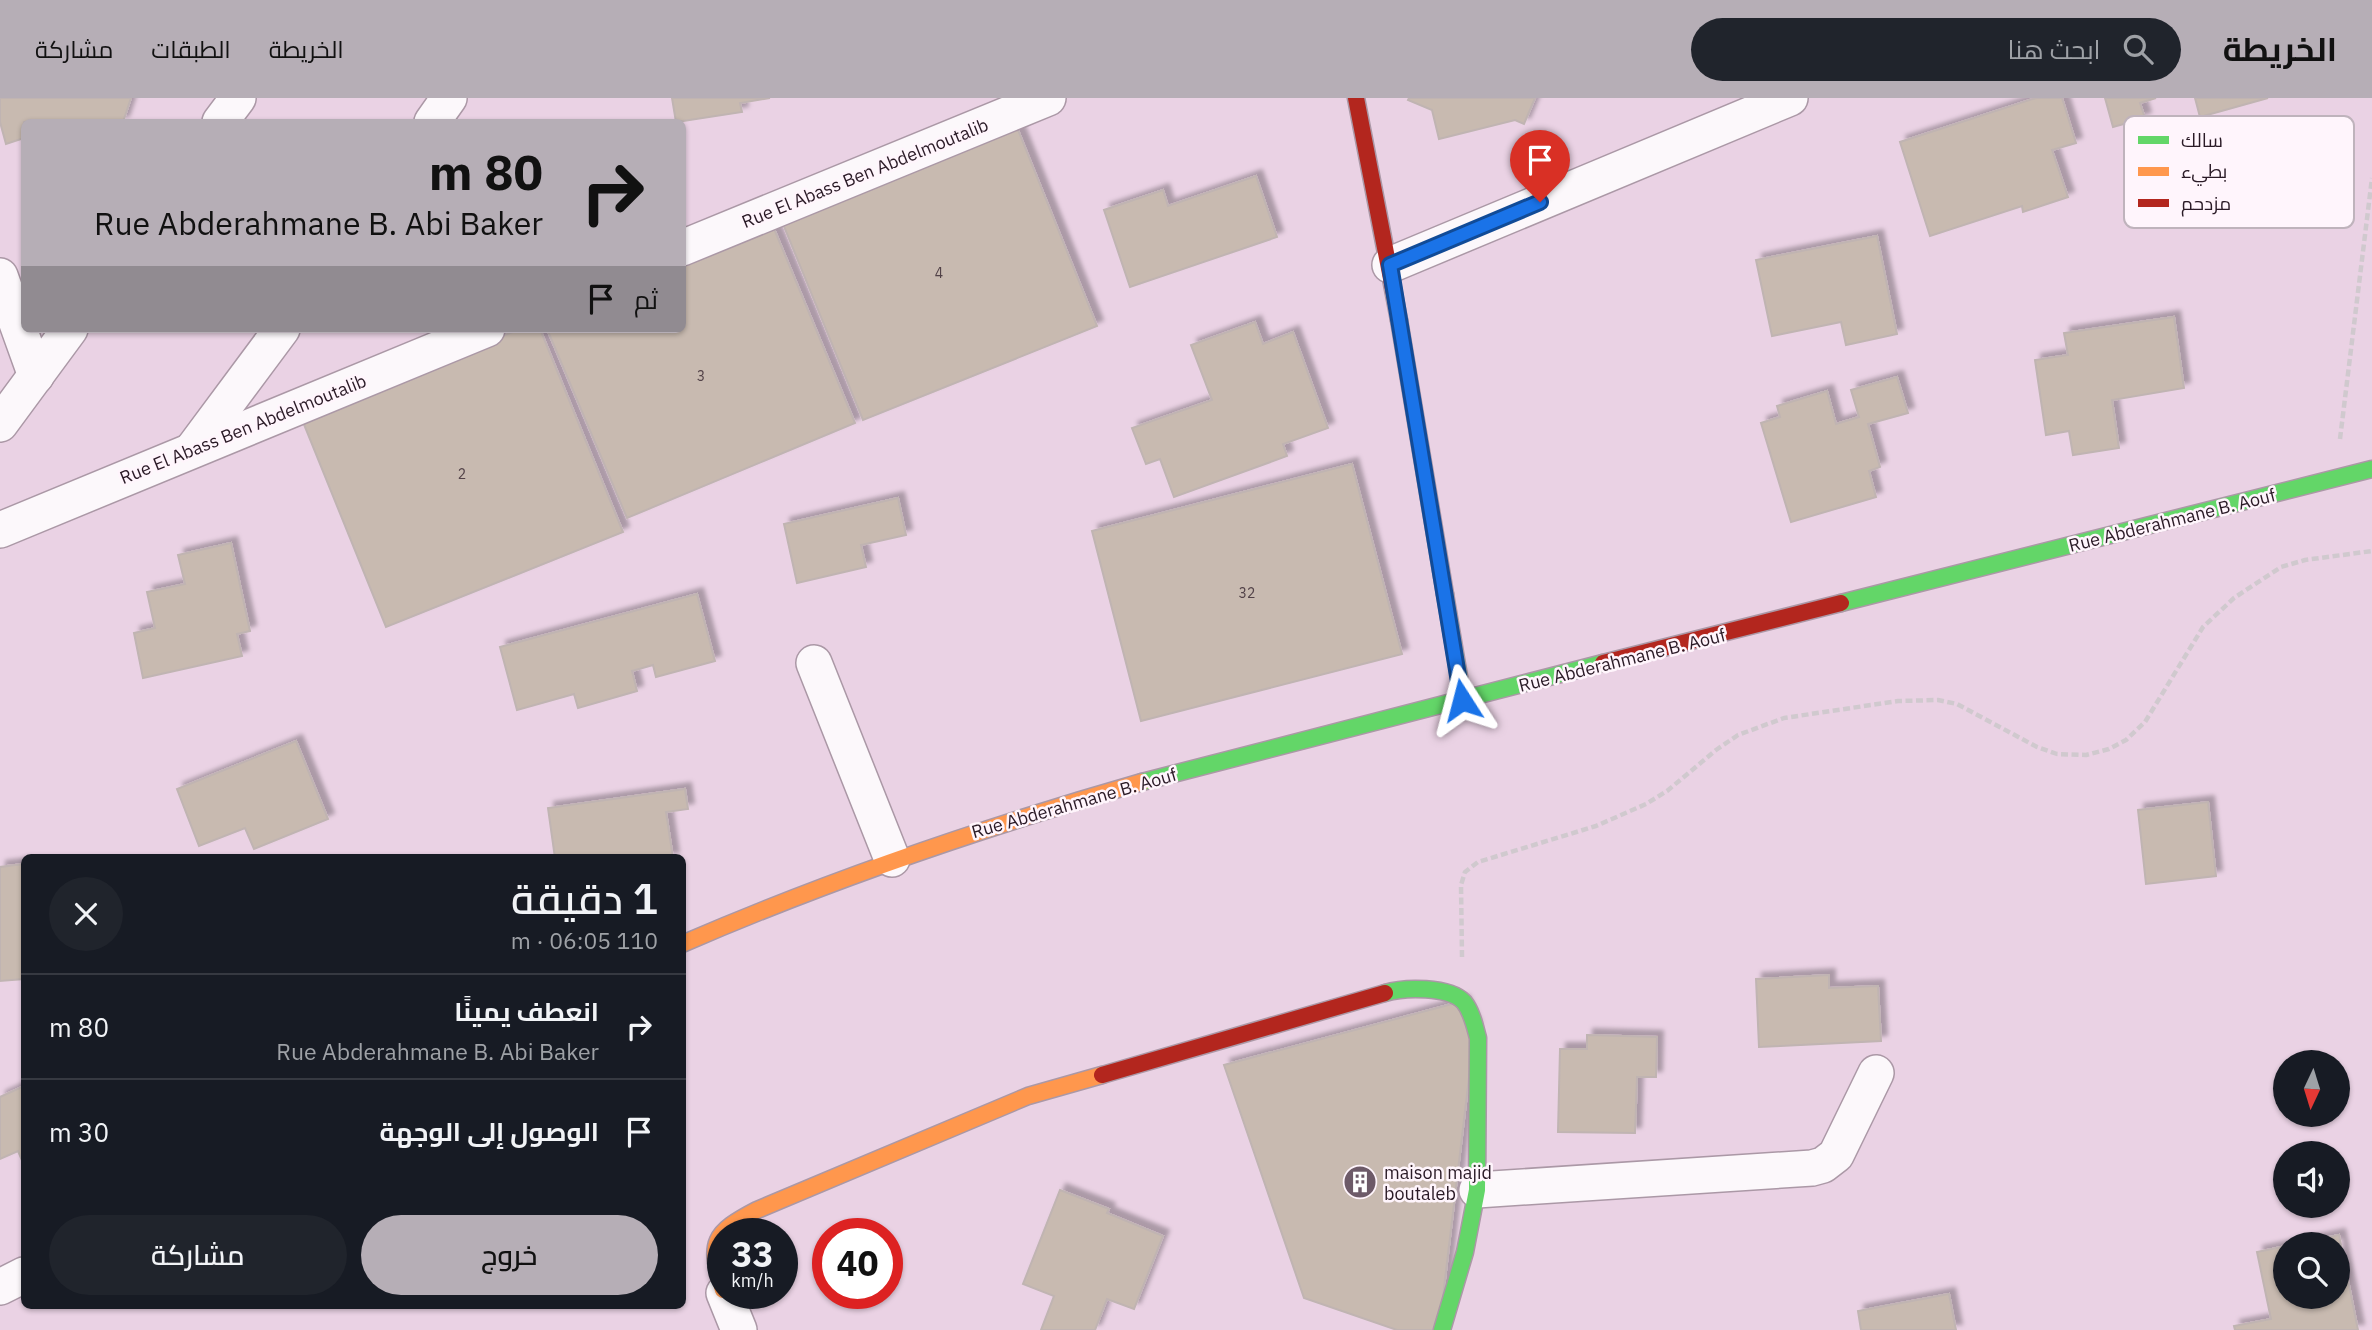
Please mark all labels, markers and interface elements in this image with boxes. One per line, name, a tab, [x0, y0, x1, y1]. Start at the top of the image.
search box	[1691, 18, 2181, 81]
text: الخريطة	[2223, 27, 2337, 70]
icon: search	[2119, 30, 2157, 68]
text: ابحث هنا	[2008, 32, 2101, 66]
text: مشاركة	[35, 33, 113, 65]
text: الطبقات	[151, 33, 231, 65]
text: الخريطة	[269, 33, 344, 65]
street label: Rue El Abass Ben Abdelmoutalib	[738, 113, 992, 233]
legend	[2124, 116, 2354, 228]
text: سالك	[2181, 128, 2223, 152]
pin	[1510, 130, 1570, 202]
text: 80 m	[429, 140, 543, 203]
icon: arrive	[1521, 141, 1559, 179]
icon: right	[567, 147, 658, 238]
text: بطيء	[2181, 159, 2227, 186]
text: مزدحم	[2181, 191, 2231, 217]
text: Rue Abderahmane B. Abi Baker	[94, 202, 543, 244]
house number: 4	[935, 264, 943, 282]
icon: arrive	[582, 280, 620, 318]
text: ثم	[634, 282, 658, 316]
house number: 3	[697, 367, 705, 385]
street label: Rue El Abass Ben Abdelmoutalib	[116, 369, 370, 489]
house number: 2	[458, 465, 466, 483]
street label: Rue Abderahmane B. Aouf	[2066, 483, 2278, 557]
house number: 32	[1239, 584, 1255, 602]
street label: Rue Abderahmane B. Aouf	[1516, 623, 1728, 697]
position arrow	[1425, 663, 1499, 737]
street label: Rue Abderahmane B. Aouf	[969, 763, 1179, 843]
text: 1 دقيقة	[511, 871, 658, 926]
button: close	[49, 877, 123, 951]
text: 110 m · 06:05	[511, 925, 658, 955]
text: انعطف يمينًا	[454, 994, 599, 1028]
icon: right	[620, 1008, 658, 1046]
text: 80 m	[49, 1010, 109, 1044]
text: Rue Abderahmane B. Abi Baker	[276, 1036, 599, 1066]
north arrow	[2273, 1050, 2350, 1127]
map controls	[2273, 1050, 2350, 1309]
icon: arrive	[620, 1113, 658, 1151]
text: الوصول إلى الوجهة	[380, 1114, 599, 1148]
text: 30 m	[49, 1115, 109, 1149]
button: sound	[2273, 1141, 2350, 1218]
place label: maison majid boutaleb	[1384, 1161, 1492, 1205]
building icon: maison majid boutaleb	[1341, 1163, 1379, 1201]
button: مشاركة	[49, 1215, 347, 1295]
button: خروج	[361, 1215, 658, 1295]
speed limit sign: 40	[812, 1218, 903, 1309]
text: 33	[731, 1231, 774, 1277]
button: search	[2273, 1232, 2350, 1309]
text: km/h	[731, 1269, 774, 1292]

